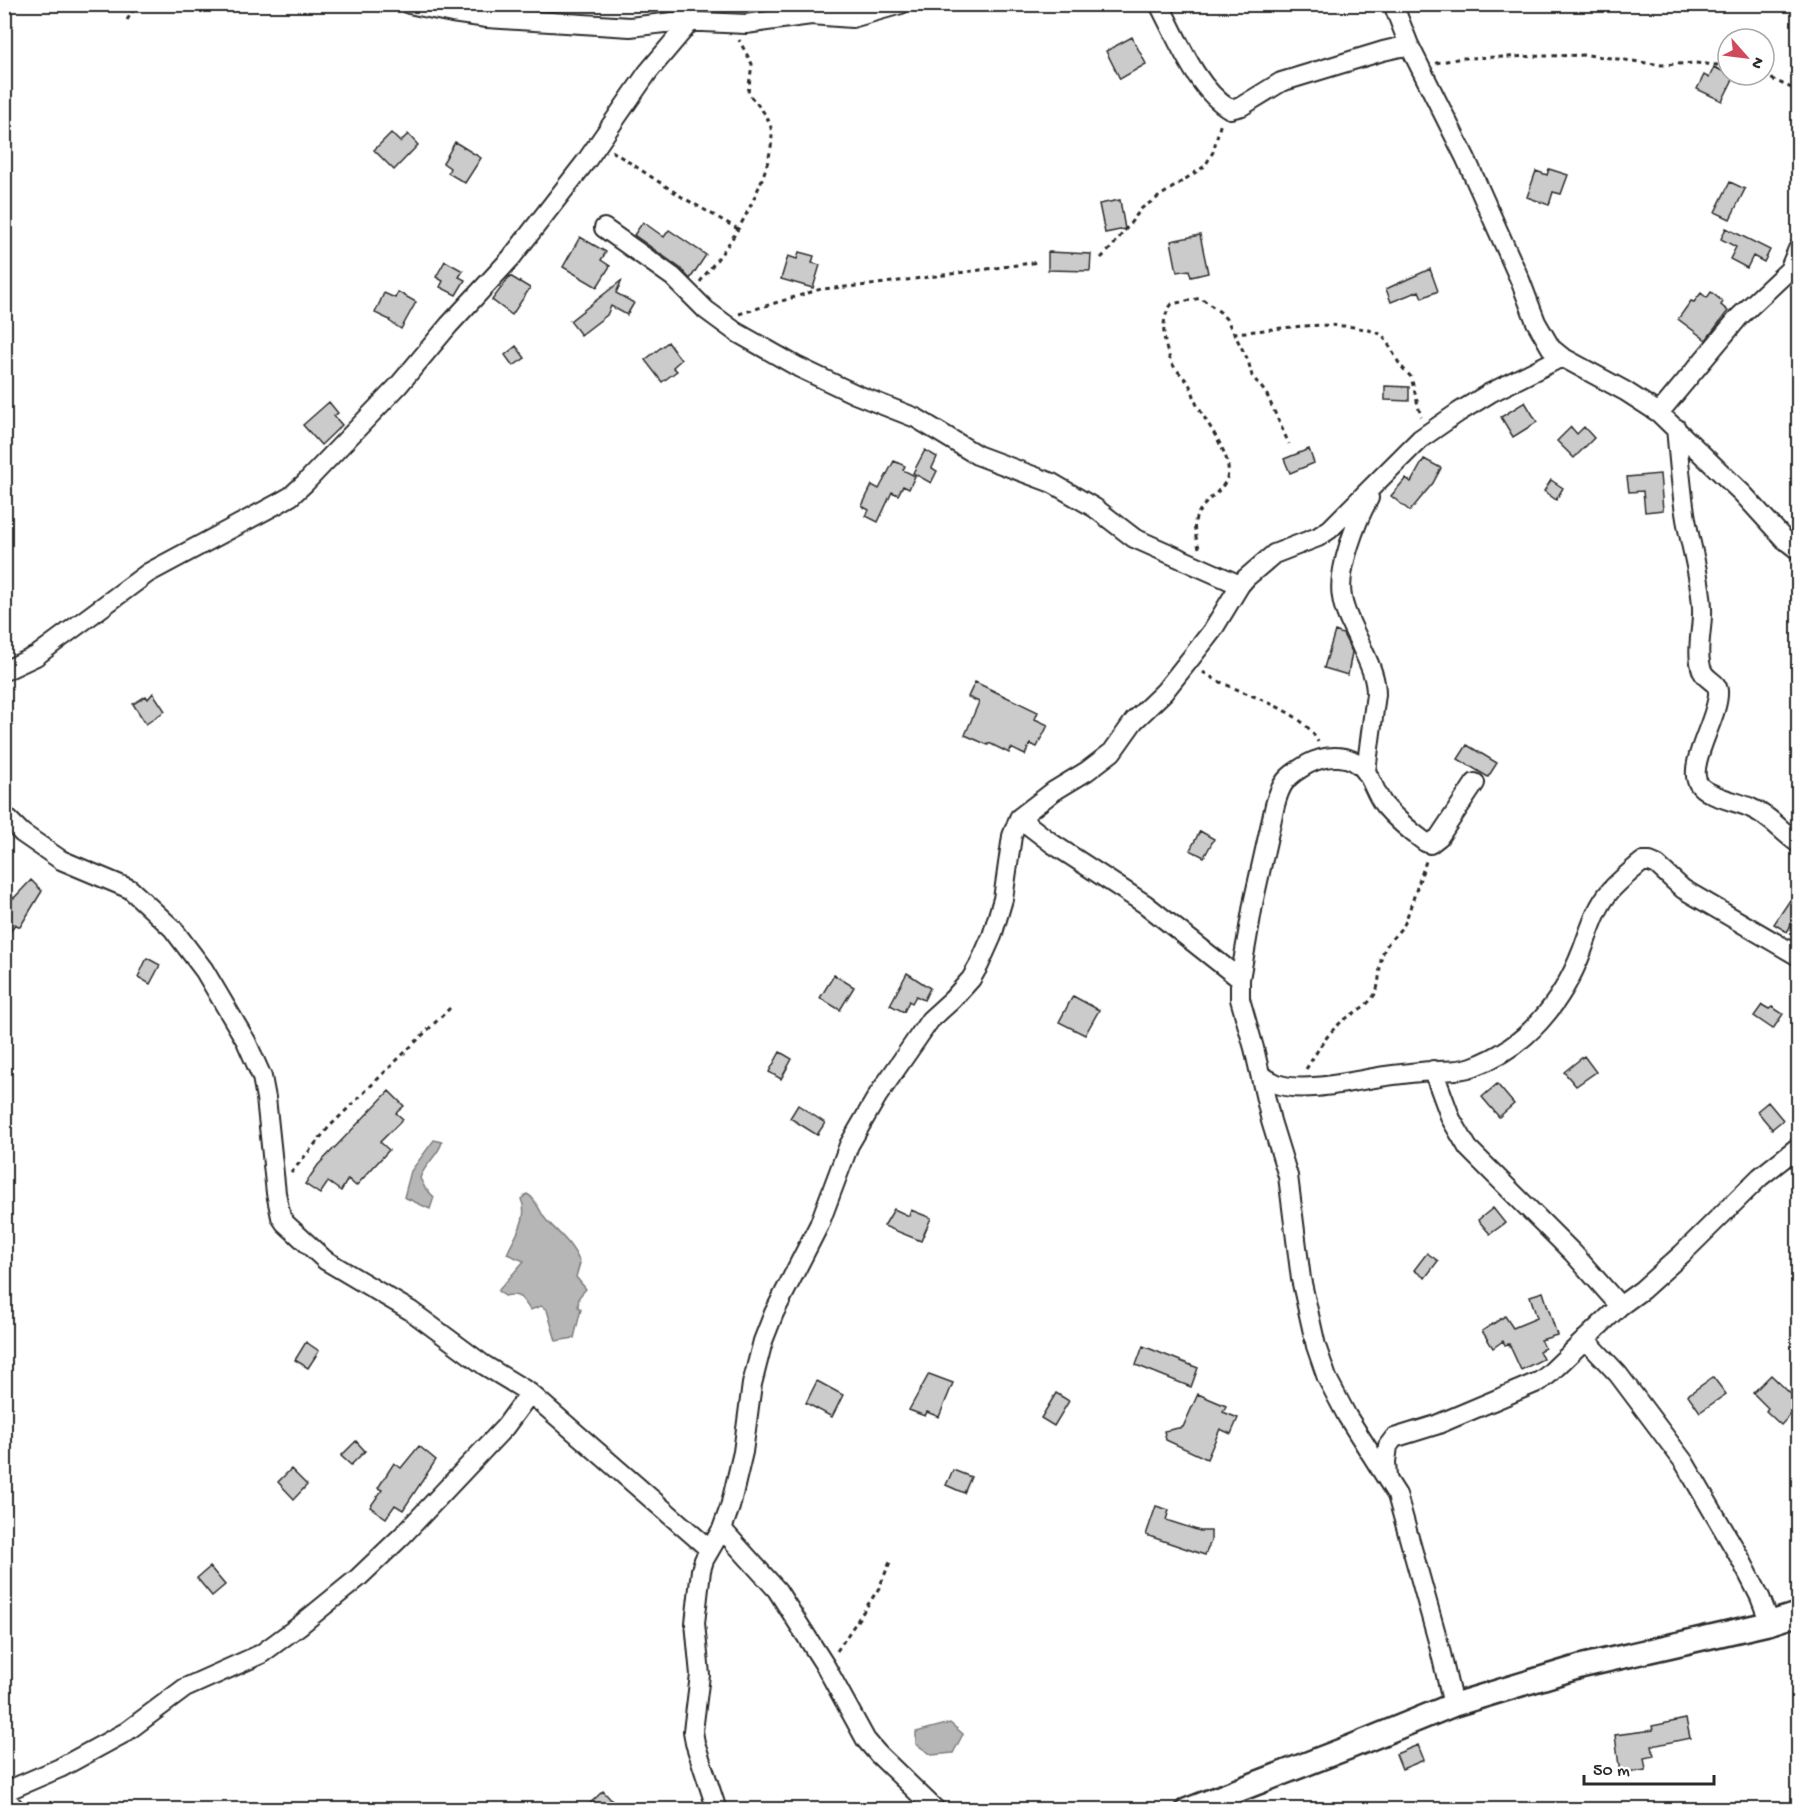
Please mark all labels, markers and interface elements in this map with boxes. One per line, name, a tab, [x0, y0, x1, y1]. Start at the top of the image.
north arrow	[1716, 27, 1776, 87]
text: N	[1745, 53, 1767, 72]
scale bar	[1584, 1748, 1714, 1786]
text: 50 m	[1593, 1761, 1630, 1782]

